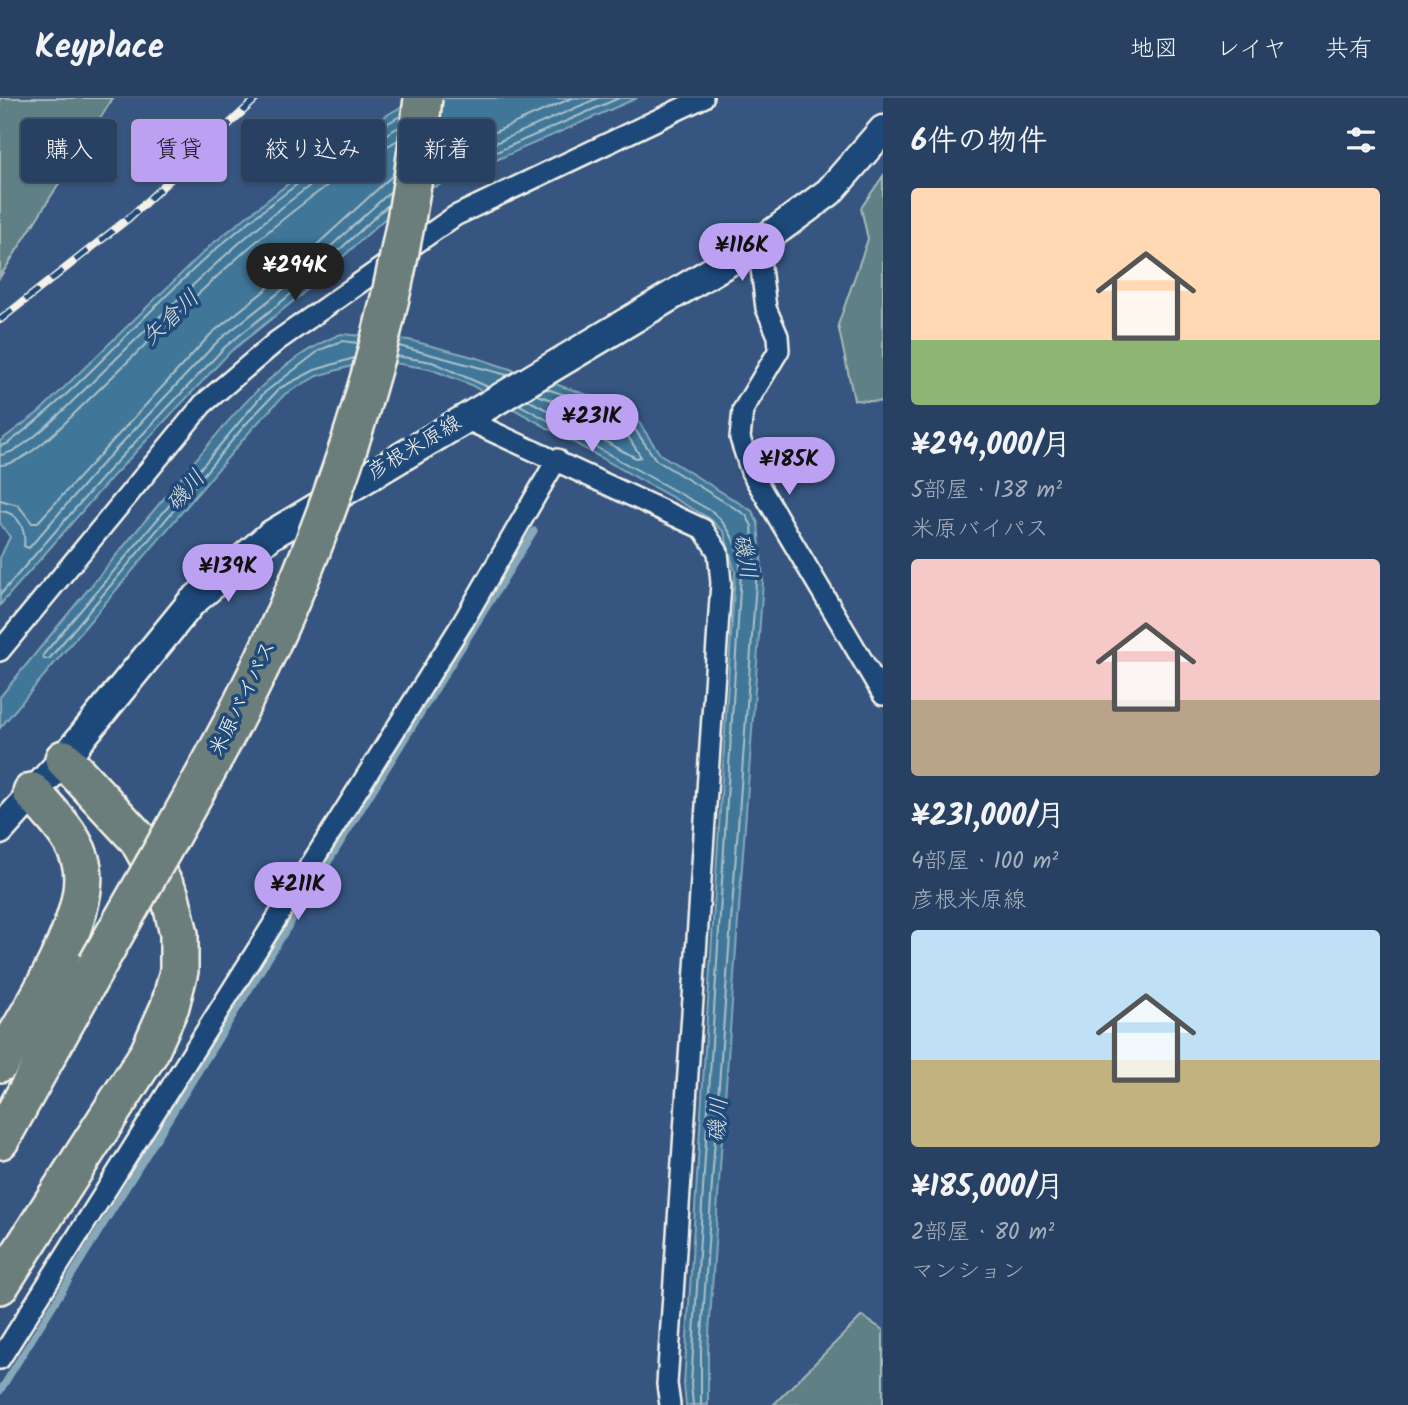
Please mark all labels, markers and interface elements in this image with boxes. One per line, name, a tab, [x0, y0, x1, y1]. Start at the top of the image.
text: Keyplace	[35, 22, 164, 75]
text: 地図	[1130, 30, 1178, 69]
text: レイヤ	[1216, 30, 1287, 69]
text: 共有	[1325, 30, 1373, 69]
text: 6件の物件	[911, 118, 1047, 166]
chip: 購入	[21, 119, 117, 182]
chip: 賃貸	[131, 119, 227, 182]
chip: 絞り込み	[241, 119, 385, 182]
chip: 新着	[399, 119, 495, 182]
icon: filters	[1342, 121, 1380, 159]
pin: ¥116K	[693, 223, 791, 283]
text: ¥116K	[715, 228, 769, 264]
icon: home	[1083, 233, 1209, 359]
pin: ¥294K	[246, 244, 344, 303]
text: ¥294K	[262, 248, 328, 284]
water label: 矢倉川	[134, 282, 209, 355]
pin: ¥231K	[543, 394, 641, 454]
text: ¥231K	[562, 399, 622, 435]
street label: 彦根米原線	[361, 407, 468, 489]
text: ¥294,000/月	[911, 422, 1071, 470]
pin: ¥185K	[740, 438, 838, 497]
text: ¥185K	[759, 442, 819, 478]
water label: 磯川	[158, 462, 215, 520]
text: 5部屋 · 138 m²	[911, 473, 1062, 509]
text: 米原バイパス	[911, 512, 1049, 548]
water label: 磯川	[722, 531, 766, 582]
pin: ¥139K	[179, 545, 277, 604]
text: ¥139K	[198, 549, 258, 585]
icon: home	[1083, 604, 1209, 730]
street label: 米原バイパス	[201, 635, 286, 762]
text: ¥231,000/月	[911, 793, 1065, 841]
text: 4部屋 · 100 m²	[911, 844, 1058, 880]
pin: ¥211K	[249, 862, 347, 922]
text: ¥211K	[270, 867, 326, 903]
text: 彦根米原線	[911, 883, 1026, 919]
icon: home	[1083, 975, 1209, 1101]
water label: 磯川	[699, 1096, 739, 1144]
text: ¥185,000/月	[911, 1164, 1064, 1212]
text: 2部屋 · 80 m²	[911, 1215, 1054, 1251]
text: マンション	[911, 1254, 1025, 1290]

